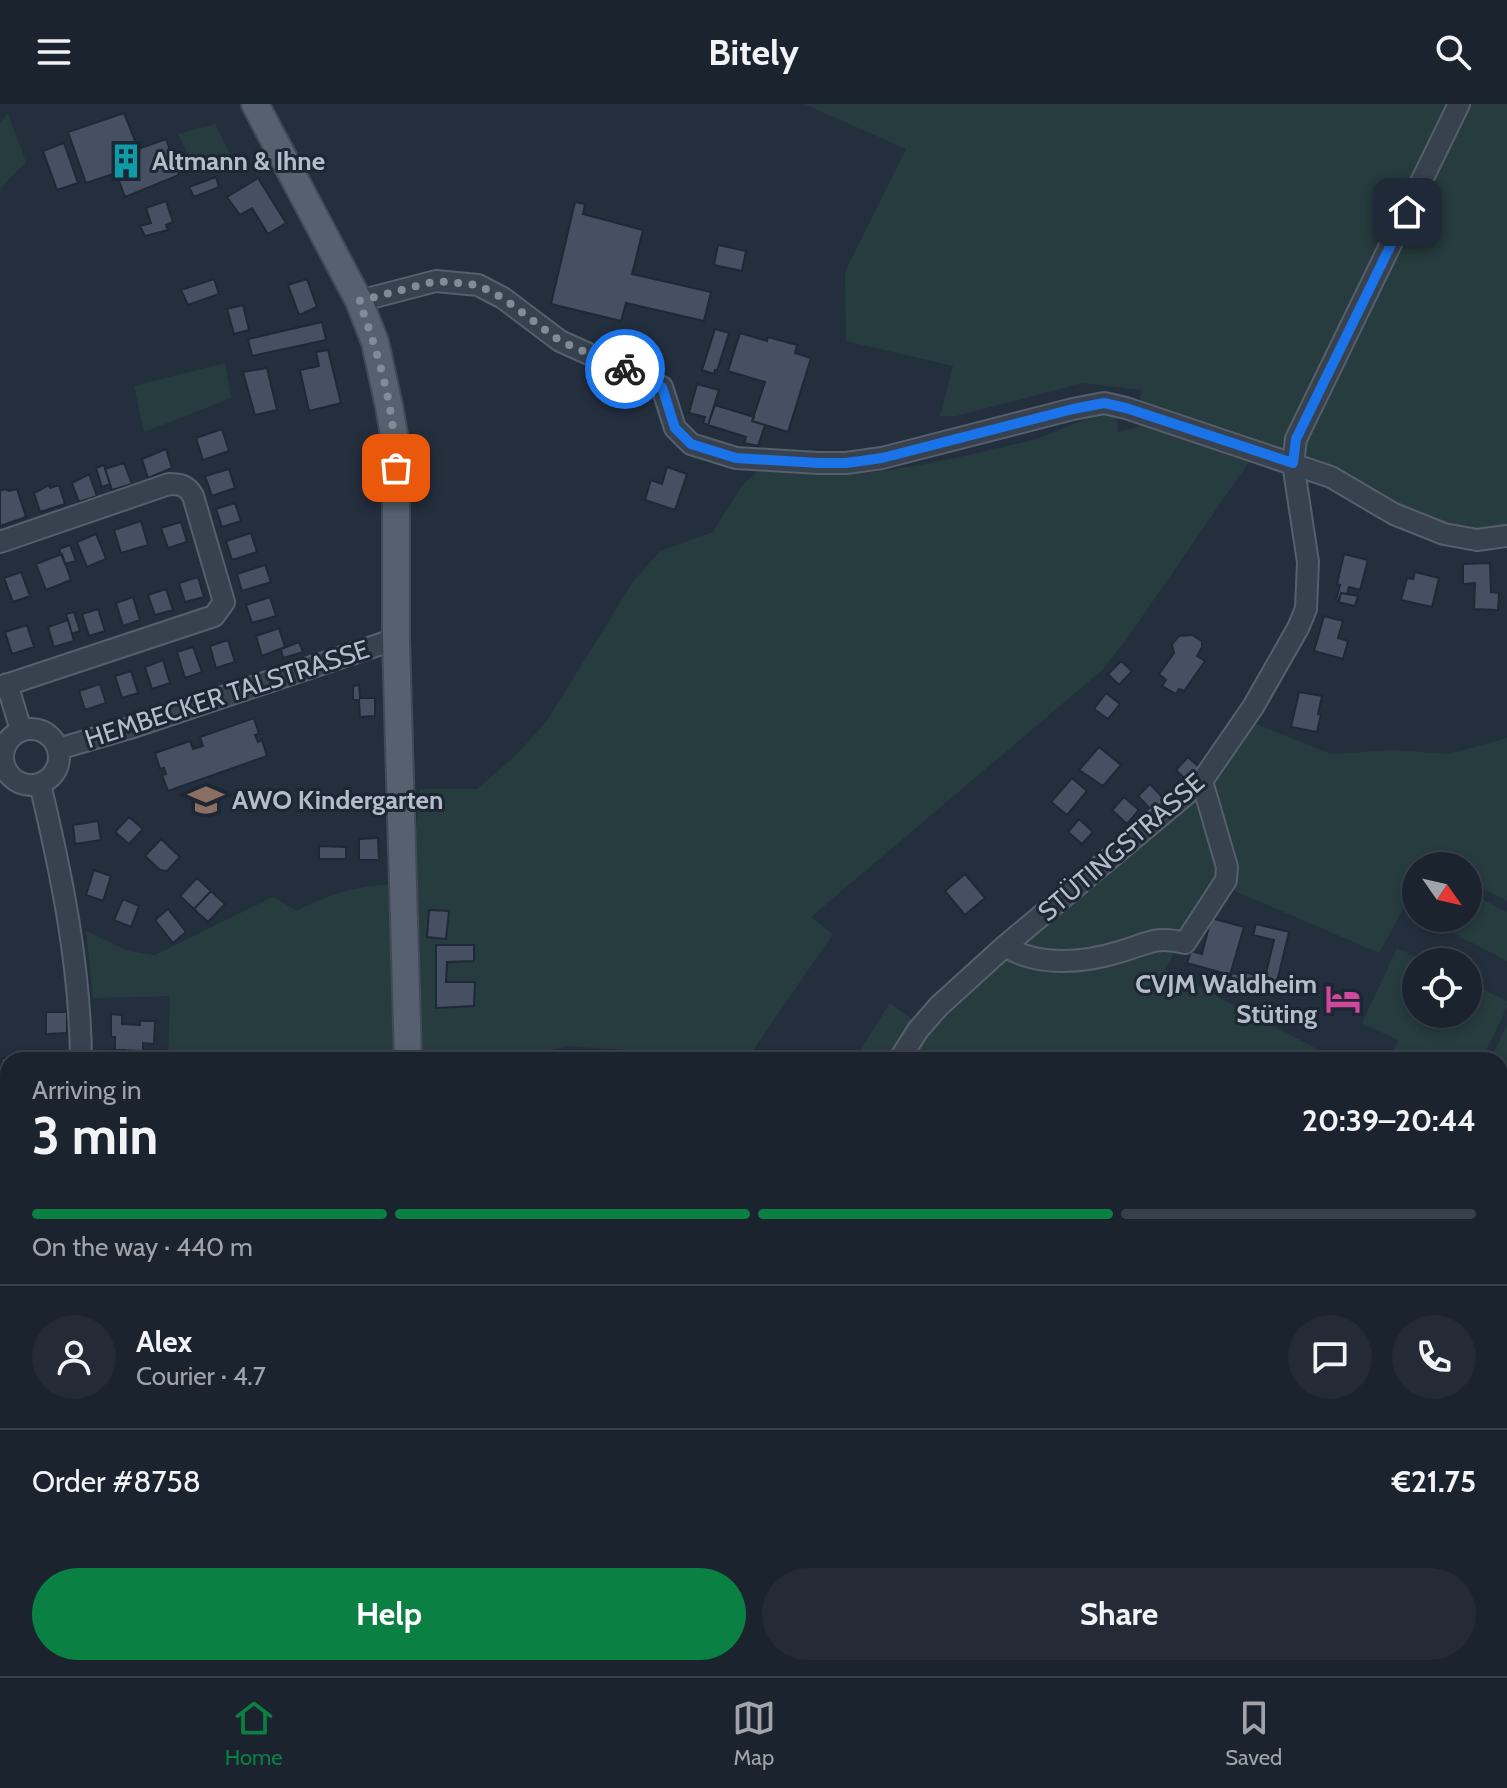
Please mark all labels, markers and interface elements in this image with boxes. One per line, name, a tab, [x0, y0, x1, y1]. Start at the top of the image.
icon: menu	[32, 30, 76, 74]
text: Bitely	[708, 30, 799, 74]
icon: search	[1431, 30, 1475, 74]
building icon: Altmann & Ihne	[107, 142, 145, 180]
place label: Altmann & Ihne	[152, 145, 325, 177]
pin	[1373, 178, 1441, 246]
icon: home	[1385, 190, 1429, 234]
courier	[585, 329, 665, 409]
icon: bike	[603, 347, 647, 391]
pin	[362, 434, 430, 502]
icon: bag	[374, 446, 418, 490]
street label: HEMBECKER TALSTRASSE	[81, 633, 373, 755]
street label: STÜTINGSTRASSE	[1031, 766, 1211, 928]
school or university icon: AWO Kindergarten	[187, 781, 225, 819]
place label: AWO Kindergarten	[232, 784, 443, 816]
north arrow	[1402, 852, 1482, 932]
map controls	[1402, 852, 1482, 1028]
button: locate	[1402, 948, 1482, 1028]
place label: CVJM Waldheim Stüting	[1135, 968, 1317, 1030]
hotel icon: CVJM Waldheim Stüting	[1324, 980, 1362, 1018]
text: Arriving in	[32, 1074, 142, 1106]
text: 20:39–20:44	[1302, 1102, 1476, 1139]
text: 3 min	[32, 1104, 158, 1167]
text: On the way · 440 m	[32, 1231, 253, 1263]
button: person	[32, 1315, 116, 1399]
button: chat	[1288, 1315, 1372, 1399]
button: phone	[1392, 1315, 1476, 1399]
text: Alex	[136, 1323, 192, 1360]
text: Courier · 4.7	[136, 1360, 266, 1392]
text: Order #8758	[32, 1463, 201, 1500]
text: €21.75	[1392, 1463, 1476, 1500]
button: Help	[32, 1568, 746, 1660]
button: Share	[762, 1568, 1476, 1660]
tab: Home	[225, 1696, 283, 1771]
tab: Map	[732, 1696, 776, 1771]
tab: Saved	[1225, 1696, 1282, 1771]

